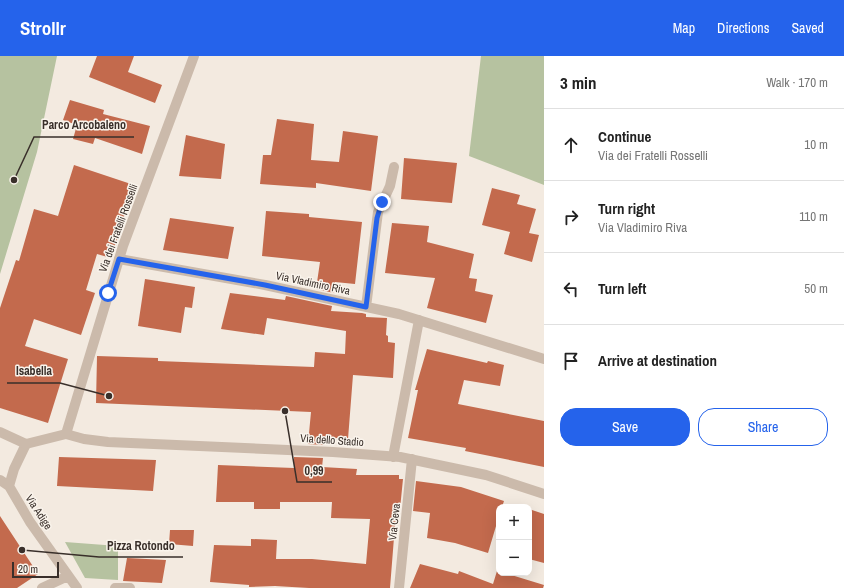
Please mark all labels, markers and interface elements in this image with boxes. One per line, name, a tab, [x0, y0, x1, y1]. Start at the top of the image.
text: Strollr	[20, 15, 66, 41]
text: Map	[673, 19, 695, 37]
text: Directions	[717, 19, 769, 37]
text: Saved	[791, 19, 824, 37]
text: 3 min	[560, 71, 596, 94]
text: Walk · 170 m	[766, 74, 828, 91]
callout: Parco Arcobaleno	[34, 113, 134, 137]
text: Parco Arcobaleno	[42, 117, 126, 133]
text: Continue	[598, 126, 651, 147]
icon: ahead	[560, 134, 582, 156]
text: 10 m	[804, 136, 828, 153]
text: Via dei Fratelli Rosselli	[598, 147, 708, 164]
street label: Via dei Fratelli Rosselli	[96, 182, 140, 274]
route end	[373, 193, 391, 211]
text: Turn right	[598, 198, 655, 219]
icon: right	[560, 206, 582, 228]
text: 110 m	[799, 208, 828, 225]
text: Via Vladimiro Riva	[598, 219, 687, 236]
street label: Via Vladimiro Riva	[275, 268, 351, 298]
icon: left	[560, 278, 582, 300]
text: Turn left	[598, 278, 646, 299]
text: 50 m	[804, 280, 828, 297]
route start	[99, 284, 117, 302]
icon: arrive	[560, 350, 582, 372]
text: Arrive at destination	[598, 350, 717, 371]
callout: Isabella	[7, 359, 60, 383]
text: Isabella	[16, 363, 53, 379]
button: Save	[560, 408, 690, 446]
button: Share	[698, 408, 828, 446]
street label: Via dello Stadio	[300, 431, 364, 449]
callout: 0,99	[297, 458, 332, 482]
text: 0,99	[304, 463, 324, 479]
street label: Via Adige	[23, 492, 55, 532]
street label: Via Ceva	[385, 503, 403, 541]
map controls	[496, 504, 532, 576]
button: +	[496, 504, 532, 540]
callout: Pizza Rotondo	[99, 533, 183, 557]
text: Pizza Rotondo	[107, 538, 175, 554]
button: −	[496, 540, 532, 576]
scale bar	[12, 560, 59, 579]
text: 20 m	[18, 562, 38, 576]

